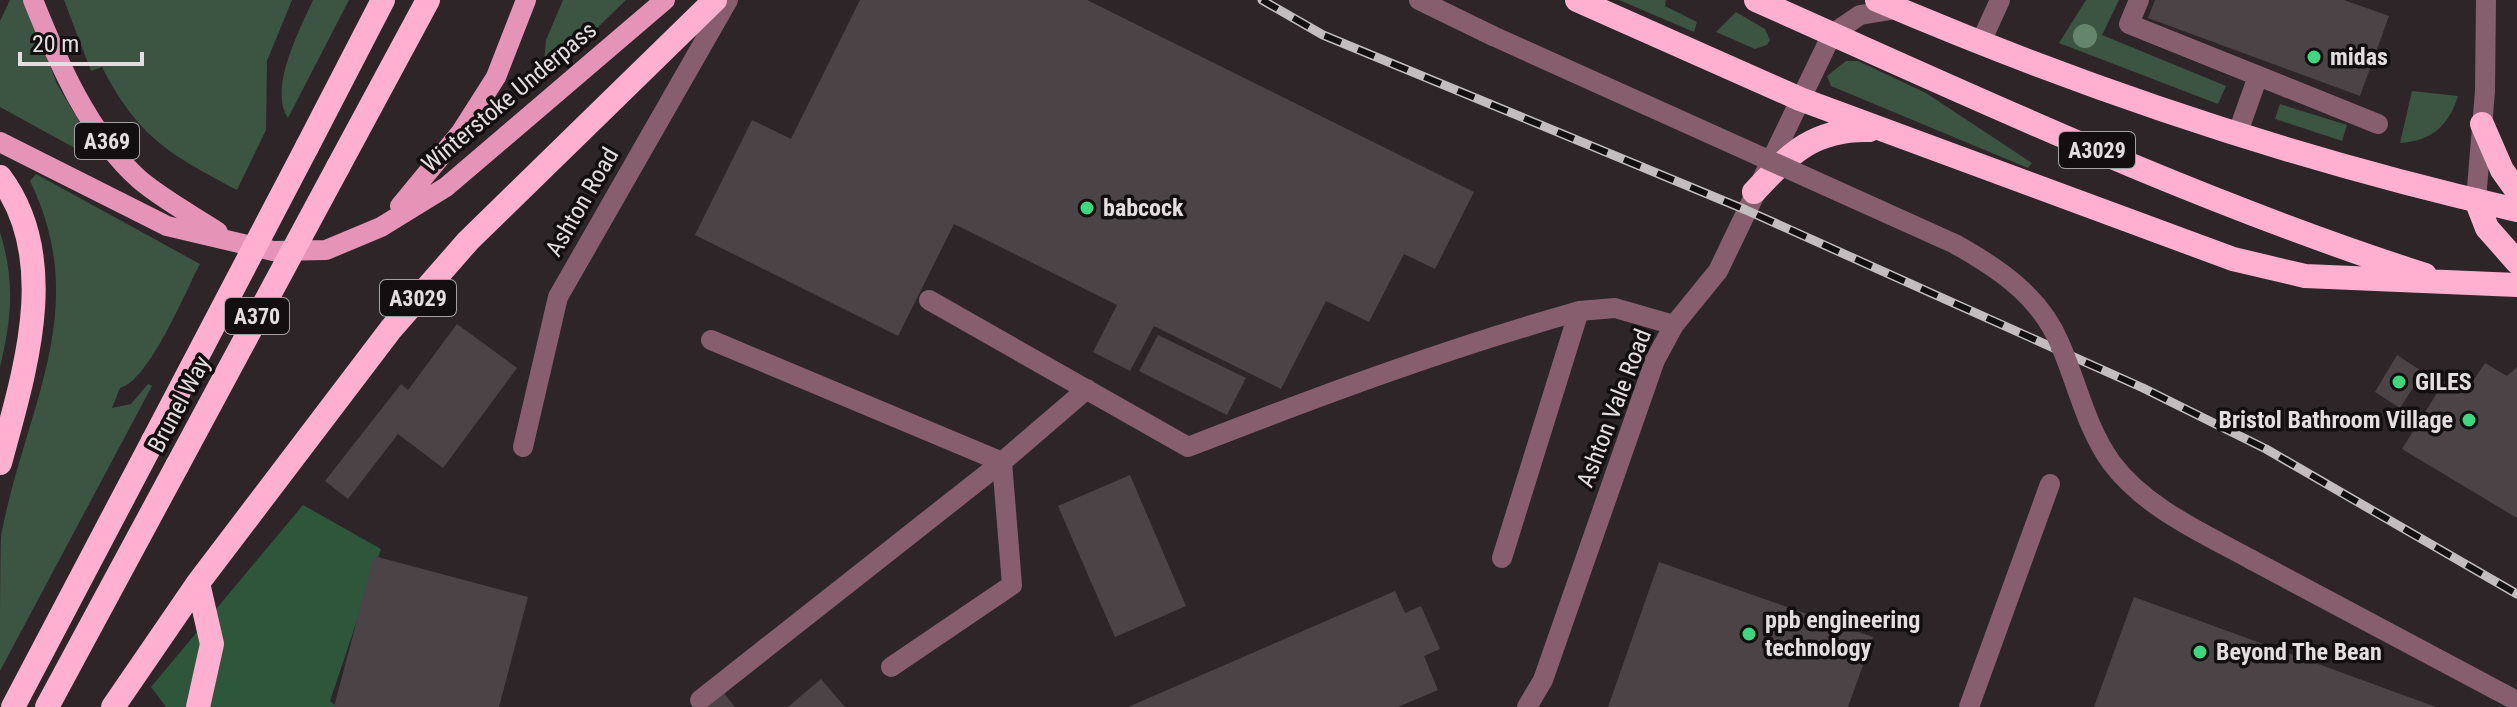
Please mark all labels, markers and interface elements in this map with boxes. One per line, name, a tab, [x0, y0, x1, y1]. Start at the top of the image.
scale bar	[20, 16, 142, 66]
street label: Winterstoke Underpass	[416, 16, 602, 178]
text: 20 m	[32, 30, 79, 58]
place label: midas	[2330, 43, 2388, 71]
marker: midas	[2305, 48, 2323, 66]
road number: A369	[75, 123, 139, 159]
road number: A3029	[2059, 132, 2135, 168]
street label: Ashton Road	[540, 143, 624, 261]
place label: babcock	[1103, 194, 1184, 222]
marker: babcock	[1078, 199, 1096, 217]
road number: A3029	[380, 280, 456, 316]
road number: A370	[225, 298, 289, 334]
street label: Ashton Vale Road	[1571, 325, 1657, 491]
street label: Brunel Way	[142, 351, 216, 457]
place label: GILES	[2415, 368, 2472, 396]
marker: GILES	[2390, 373, 2408, 391]
place label: Bristol Bathroom Village	[2219, 406, 2453, 434]
marker: Bristol Bathroom Village	[2460, 411, 2478, 429]
place label: ppb engineering technology	[1765, 606, 1920, 662]
marker: ppb engineering technology	[1740, 625, 1758, 643]
place label: Beyond The Bean	[2216, 638, 2382, 666]
marker: Beyond The Bean	[2191, 643, 2209, 661]

